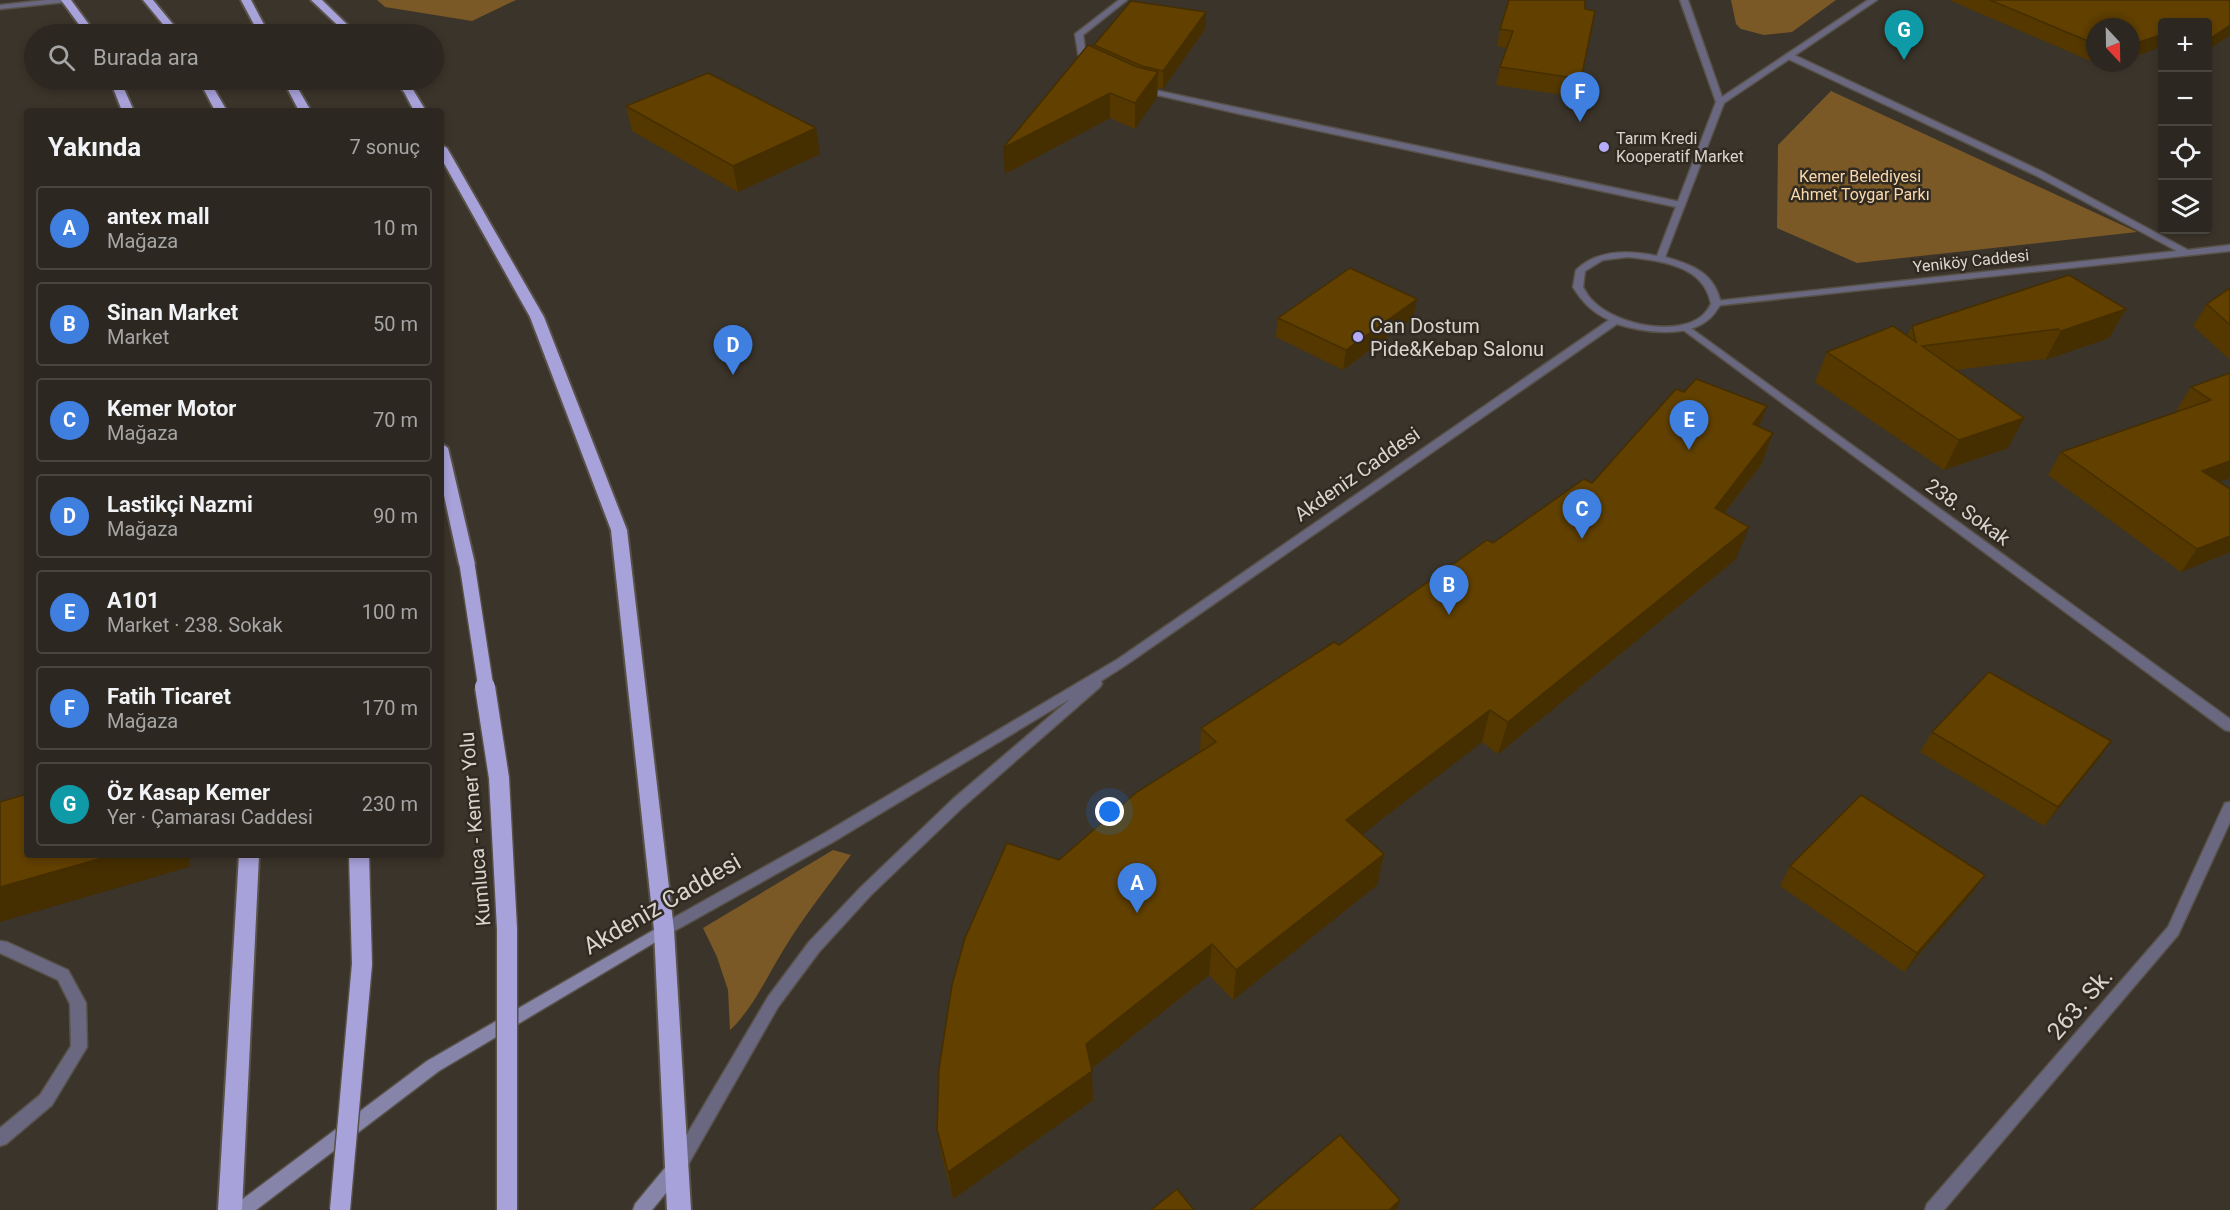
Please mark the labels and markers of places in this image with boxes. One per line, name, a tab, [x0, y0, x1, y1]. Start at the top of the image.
pin: G	[1884, 10, 1924, 60]
pin: F	[1560, 72, 1600, 122]
place label: Tarım Kredi Kooperatif Market	[1616, 129, 1744, 166]
marker: Tarım Kredi Kooperatif Market	[1597, 140, 1611, 154]
place label: Can Dostum Pide&Kebap Salonu	[1370, 314, 1544, 361]
pin: D	[714, 326, 752, 375]
marker: Can Dostum Pide&Kebap Salonu	[1351, 330, 1365, 344]
pin: E	[1670, 400, 1708, 450]
pin: C	[1562, 490, 1602, 539]
pin: B	[1430, 566, 1468, 615]
pin: A	[1118, 864, 1156, 913]

